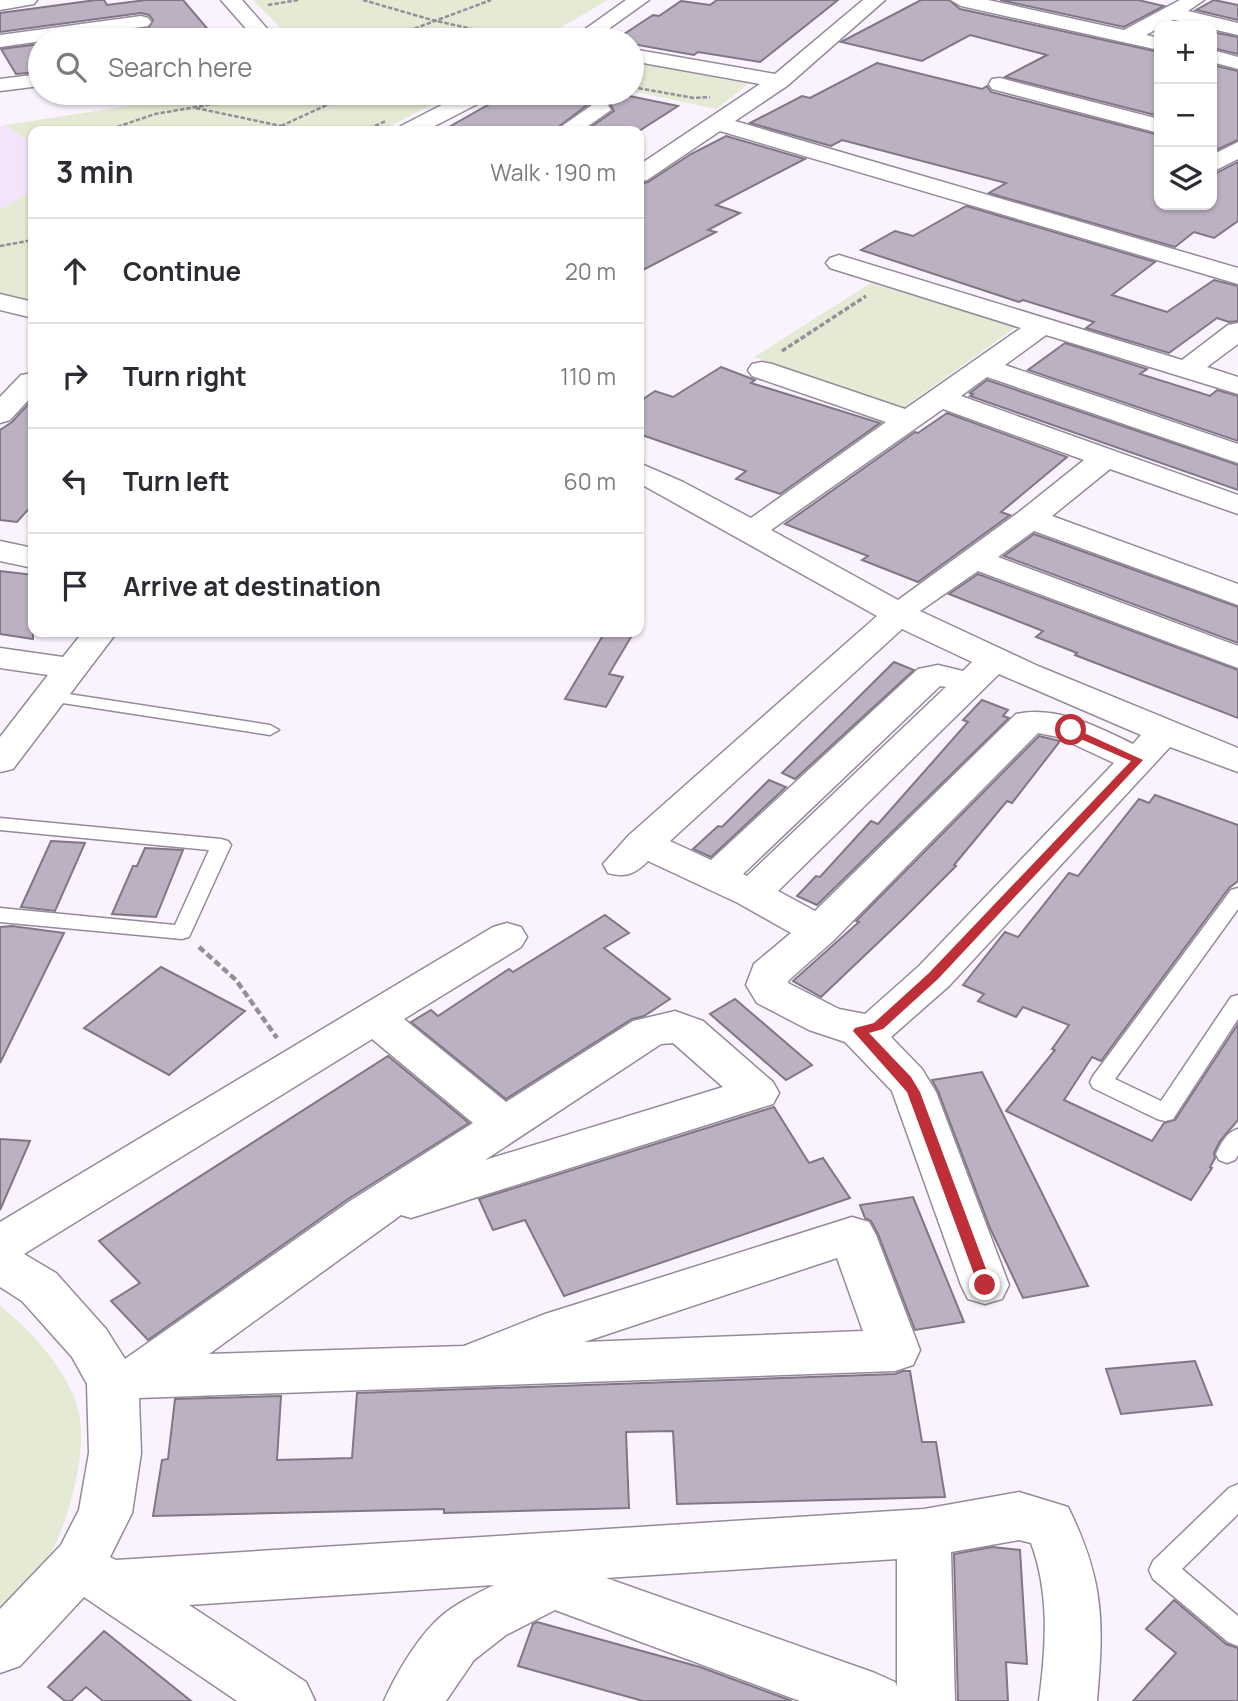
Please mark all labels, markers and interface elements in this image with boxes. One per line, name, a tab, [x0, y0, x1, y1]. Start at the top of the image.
map controls	[1154, 21, 1217, 210]
button: +	[1154, 21, 1217, 84]
search box	[28, 28, 644, 105]
icon: search	[52, 48, 90, 86]
text: Search here	[108, 49, 253, 85]
button: −	[1154, 84, 1217, 147]
button: layers	[1154, 147, 1217, 210]
text: 3 min	[56, 151, 134, 192]
text: Walk · 190 m	[490, 156, 616, 188]
icon: ahead	[56, 252, 94, 290]
text: Continue	[123, 253, 241, 289]
text: 20 m	[565, 255, 616, 287]
icon: right	[56, 357, 94, 395]
text: Turn right	[123, 358, 247, 394]
text: 110 m	[560, 360, 616, 392]
icon: left	[56, 462, 94, 500]
text: Turn left	[123, 463, 230, 499]
text: 60 m	[564, 465, 616, 497]
icon: arrive	[56, 567, 94, 605]
text: Arrive at destination	[123, 568, 381, 604]
route start	[1055, 714, 1086, 745]
route end	[969, 1269, 1000, 1300]

